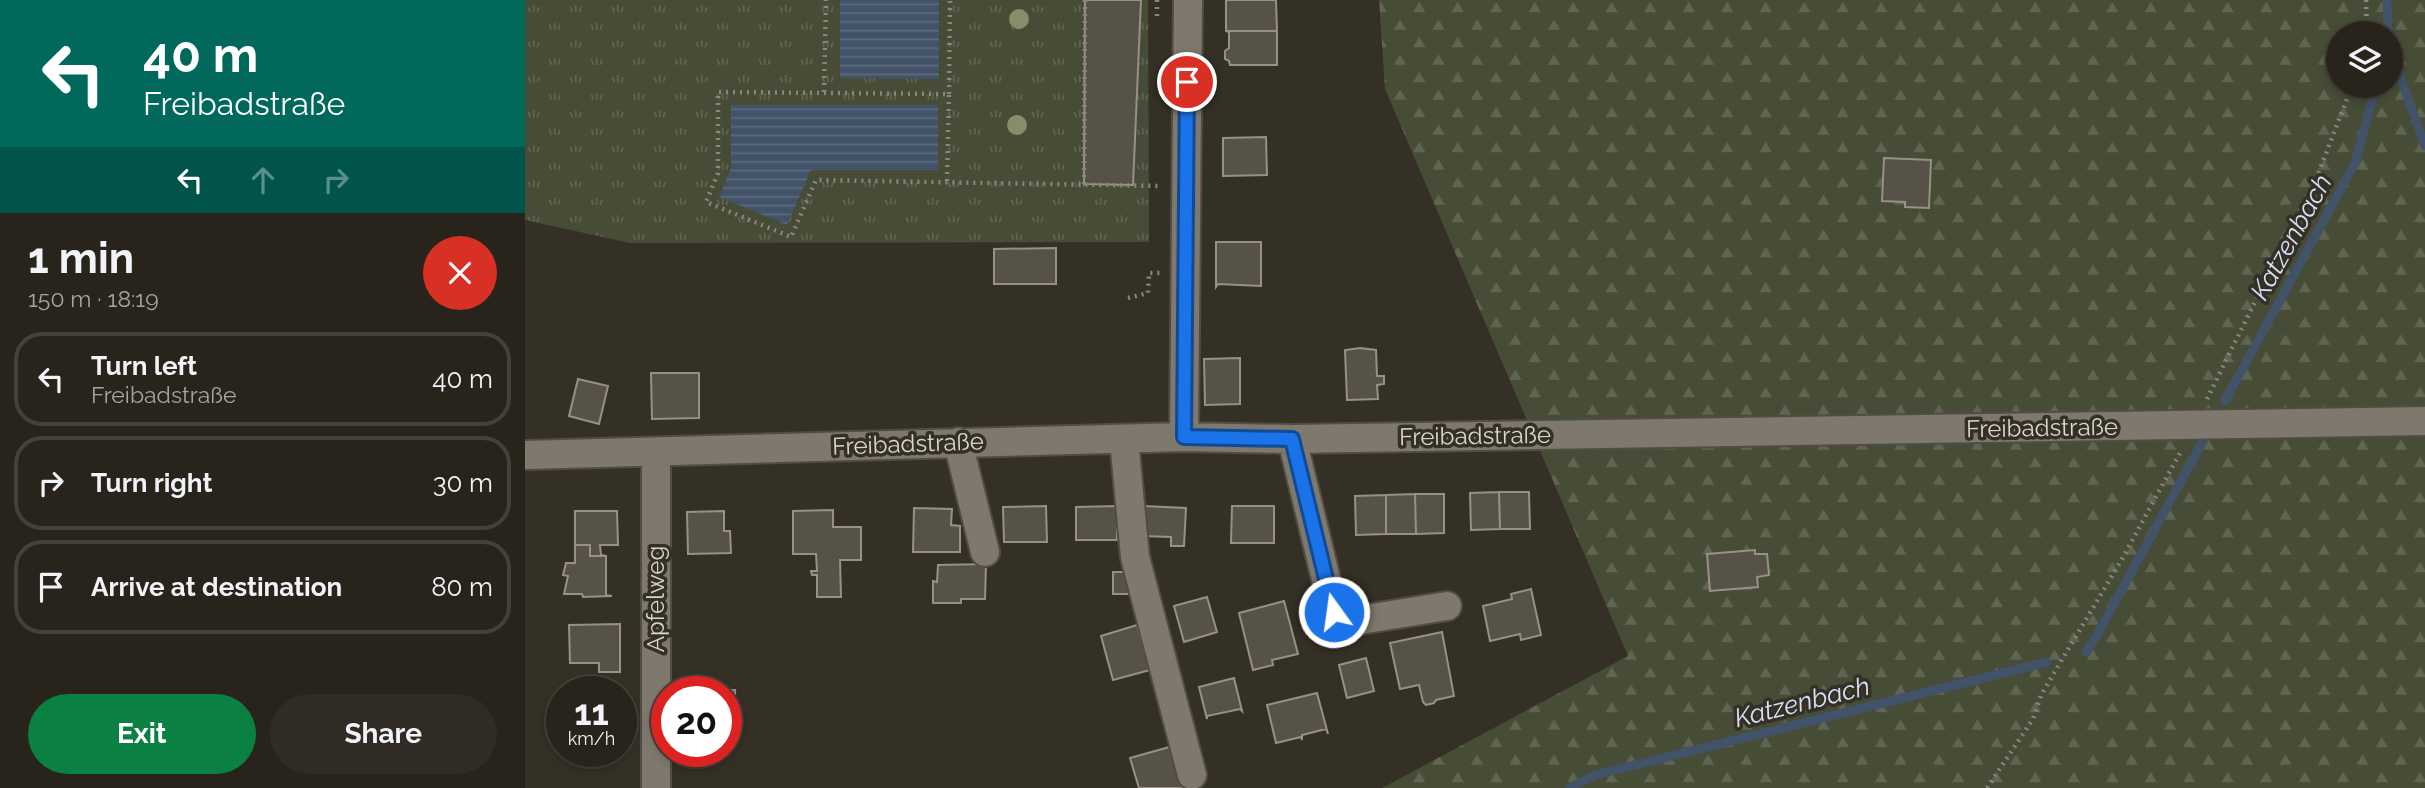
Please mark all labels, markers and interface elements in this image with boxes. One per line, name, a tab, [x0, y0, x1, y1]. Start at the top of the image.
map controls	[2326, 21, 2403, 98]
button: layers	[2326, 21, 2403, 98]
text: 40 m	[143, 26, 258, 83]
icon: left	[28, 28, 119, 119]
pin	[1157, 52, 1217, 112]
icon: arrive	[1168, 63, 1206, 101]
text: Freibadstraße	[143, 85, 345, 122]
icon: left	[171, 161, 209, 199]
icon: ahead	[244, 161, 282, 199]
icon: right	[317, 161, 355, 199]
water label: Katzenbach	[2244, 169, 2338, 305]
text: 1 min	[28, 234, 134, 283]
button: close	[423, 236, 497, 310]
text: 150 m · 18:19	[28, 285, 159, 312]
text: Turn left	[91, 351, 197, 381]
icon: left	[32, 360, 70, 398]
text: 40 m	[432, 364, 493, 394]
text: Freibadstraße	[91, 381, 236, 408]
street label: Freibadstraße	[1966, 412, 2118, 443]
street label: Freibadstraße	[1399, 420, 1551, 451]
street label: Freibadstraße	[832, 426, 984, 461]
icon: right	[32, 464, 70, 502]
text: Turn right	[91, 468, 212, 498]
text: 30 m	[433, 468, 493, 498]
street label: Apfelweg	[641, 546, 670, 652]
icon: arrive	[32, 568, 70, 606]
text: Arrive at destination	[91, 572, 342, 602]
text: 80 m	[431, 572, 493, 602]
position arrow	[1297, 575, 1371, 649]
water label: Katzenbach	[1731, 671, 1873, 733]
speed limit sign: 20	[651, 676, 742, 767]
text: 11	[574, 692, 609, 733]
button: Exit	[28, 694, 256, 774]
button: Share	[270, 694, 497, 774]
text: km/h	[568, 728, 615, 749]

